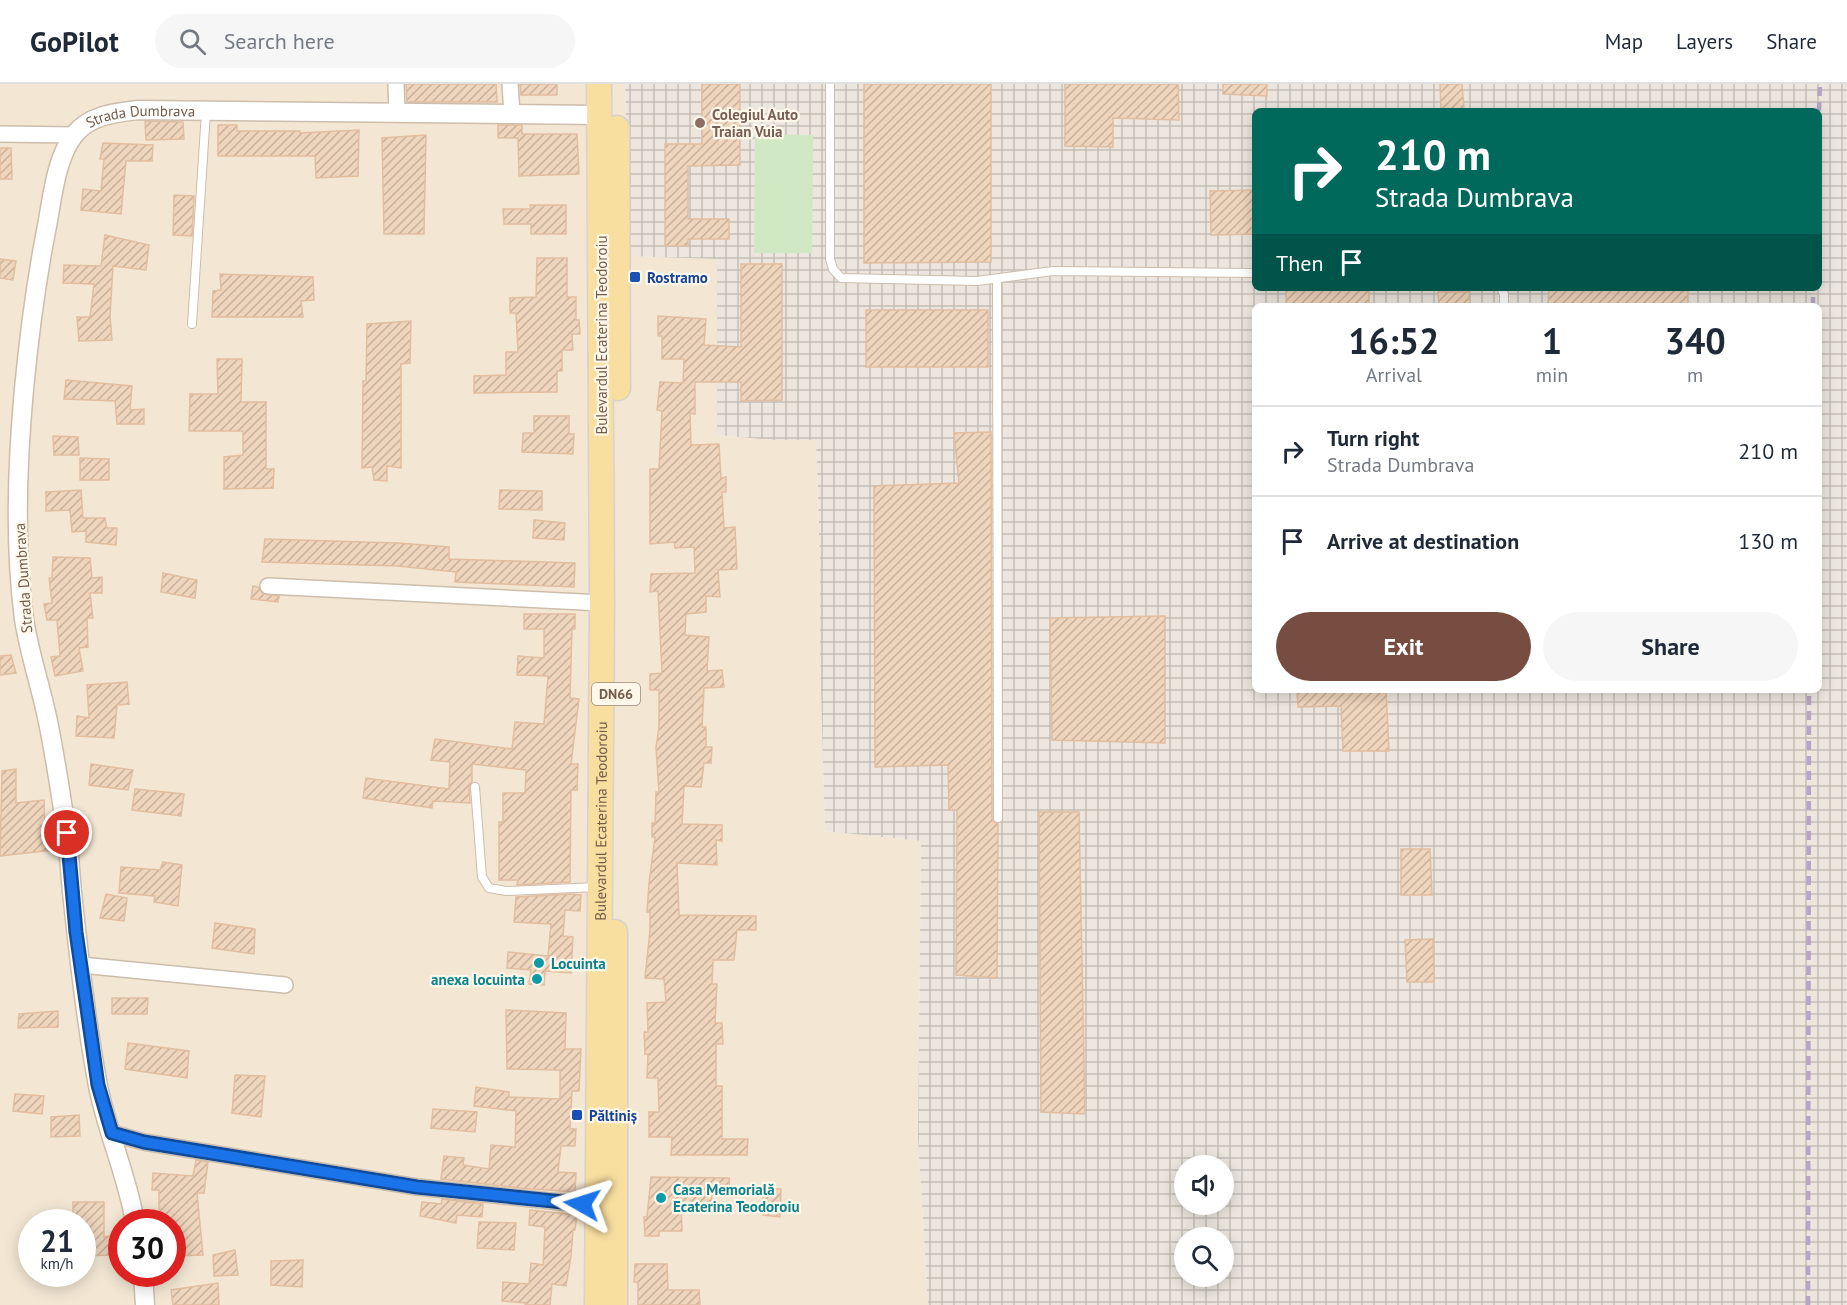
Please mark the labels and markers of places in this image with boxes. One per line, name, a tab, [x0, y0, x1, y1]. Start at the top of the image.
place label: Colegiul Auto Traian Vuia	[712, 105, 798, 141]
marker: Colegiul Auto Traian Vuia	[693, 116, 707, 130]
place label: Rostramo	[647, 268, 708, 287]
marker: Rostramo	[628, 270, 642, 284]
pin	[41, 807, 92, 858]
place label: Locuinta	[551, 954, 606, 973]
marker: Locuinta	[532, 956, 546, 970]
place label: anexa locuinta	[431, 970, 525, 989]
marker: anexa locuinta	[530, 972, 544, 986]
place label: Păltiniș	[589, 1106, 637, 1125]
marker: Păltiniș	[570, 1108, 584, 1122]
place label: Casa Memorială Ecaterina Teodoroiu	[673, 1180, 799, 1216]
marker: Casa Memorială Ecaterina Teodoroiu	[654, 1191, 668, 1205]

